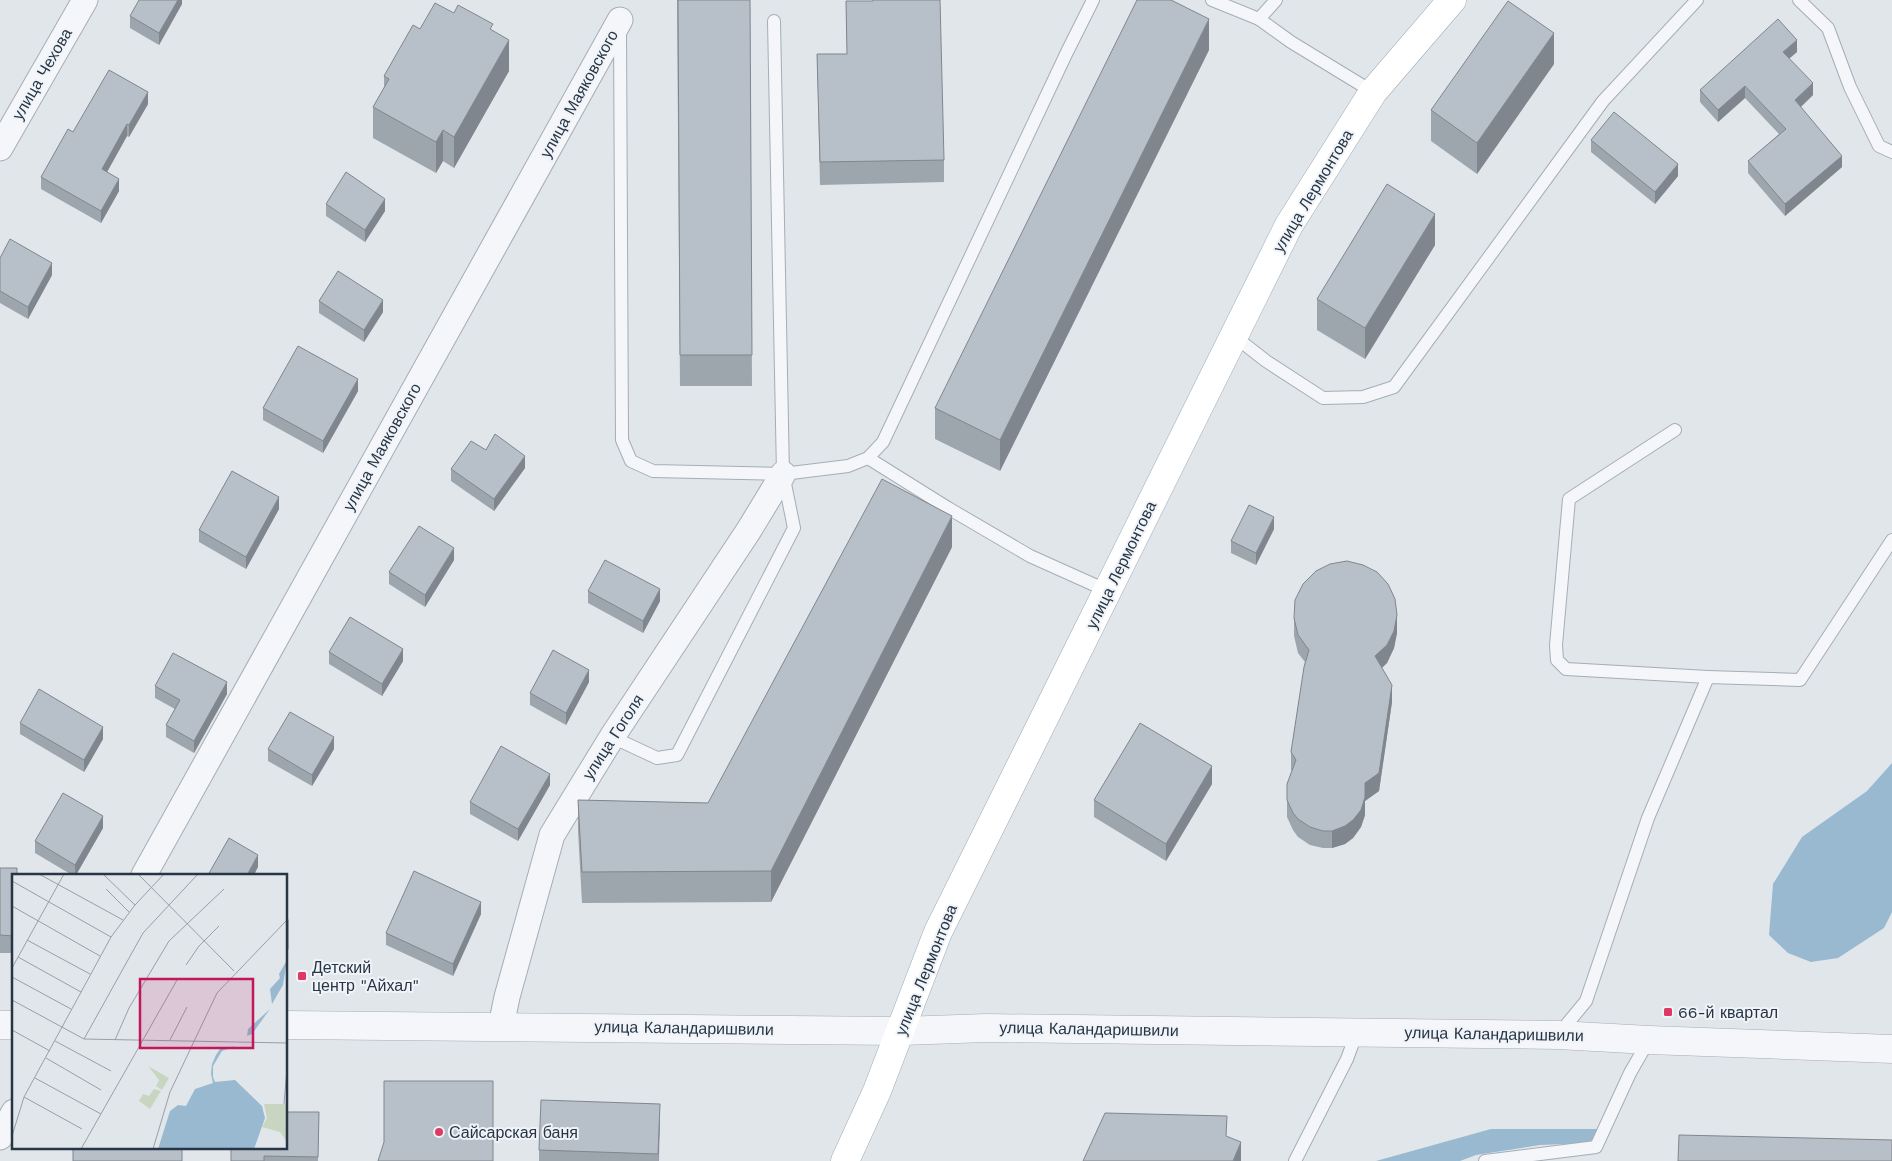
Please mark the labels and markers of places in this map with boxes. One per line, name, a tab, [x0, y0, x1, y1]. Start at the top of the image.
place label: Детский центр "Айхал"	[312, 958, 419, 995]
marker: Детский центр "Айхал"	[296, 970, 308, 982]
place label: 66-й квартал	[1678, 1003, 1778, 1022]
marker: 66-й квартал	[1662, 1006, 1674, 1018]
place label: Сайсарская баня	[449, 1123, 578, 1142]
marker: Сайсарская баня	[433, 1126, 445, 1138]

